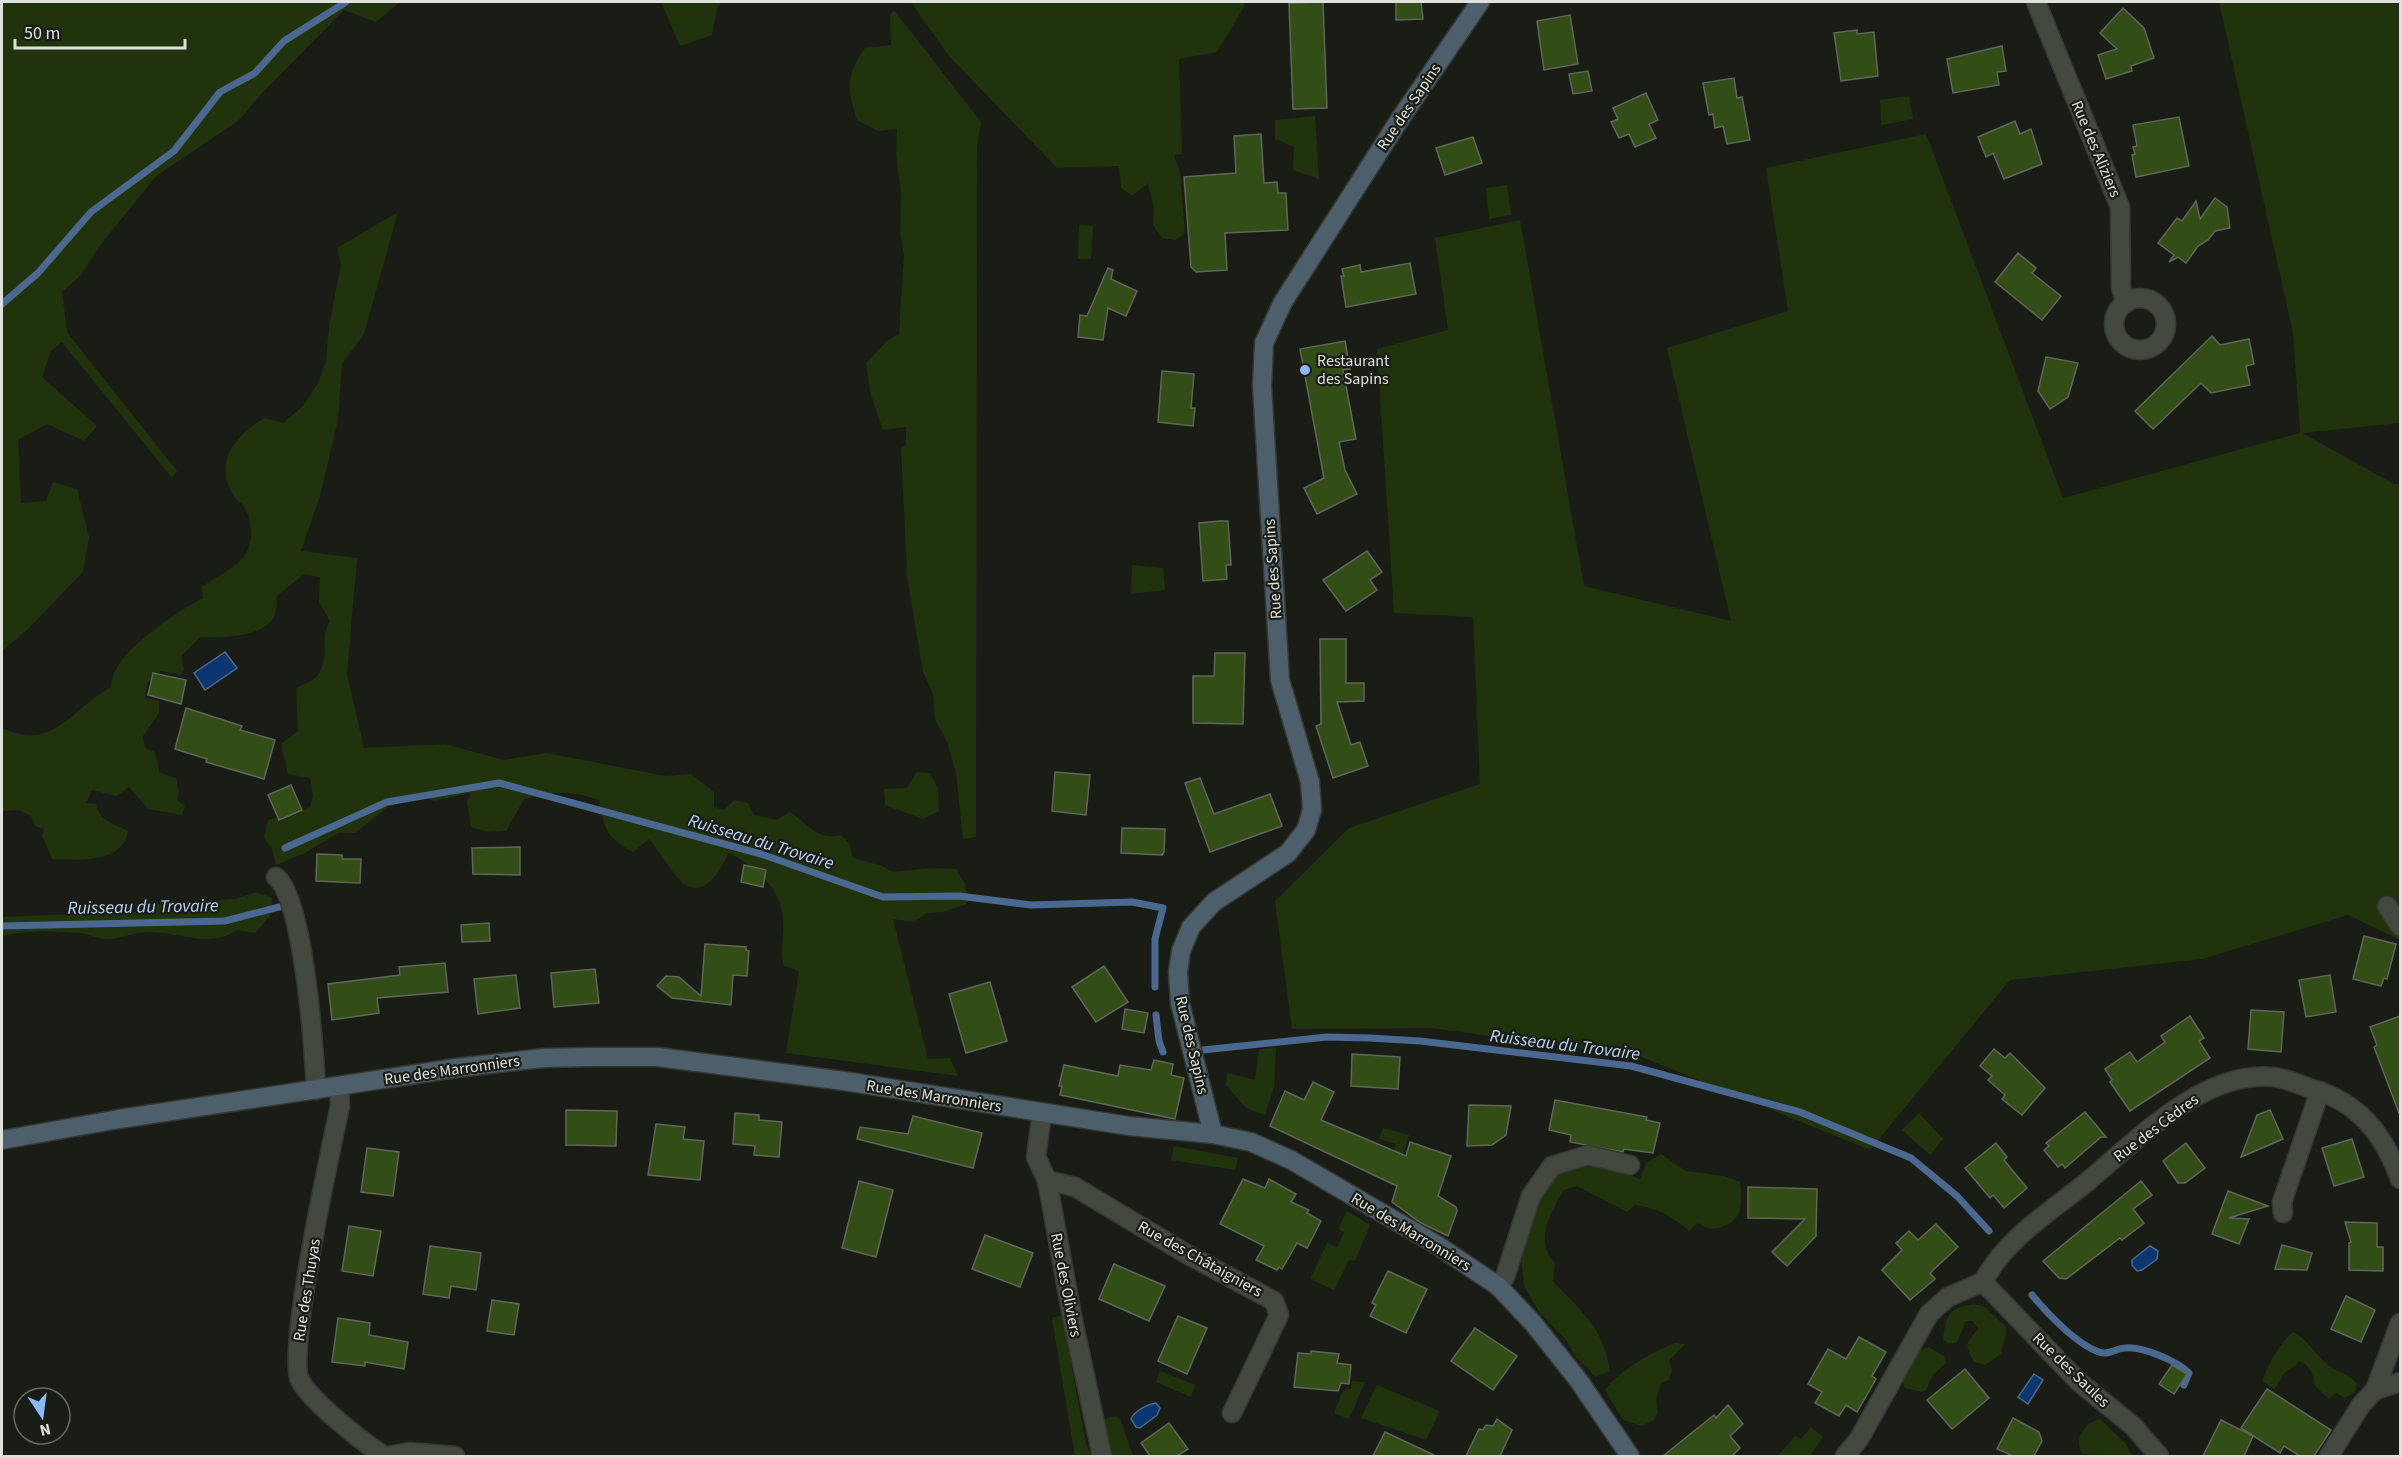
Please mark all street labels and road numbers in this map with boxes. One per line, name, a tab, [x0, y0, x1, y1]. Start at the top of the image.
street label: Rue des Sapins	[1372, 59, 1446, 155]
street label: Rue des Aliziers	[2066, 97, 2126, 201]
street label: Rue des Sapins	[1258, 518, 1287, 620]
street label: Rue des Sapins	[1170, 994, 1214, 1097]
street label: Rue des Marronniers	[383, 1050, 521, 1090]
street label: Rue des Marronniers	[865, 1074, 1003, 1118]
street label: Rue des Cèdres	[2109, 1088, 2203, 1167]
street label: Rue des Marronniers	[1347, 1187, 1475, 1277]
street label: Rue des Châtaigniers	[1134, 1216, 1267, 1303]
street label: Rue des Oliviers	[1045, 1231, 1087, 1339]
street label: Rue des Thuyas	[288, 1237, 326, 1343]
street label: Rue des Saules	[2027, 1327, 2115, 1413]

